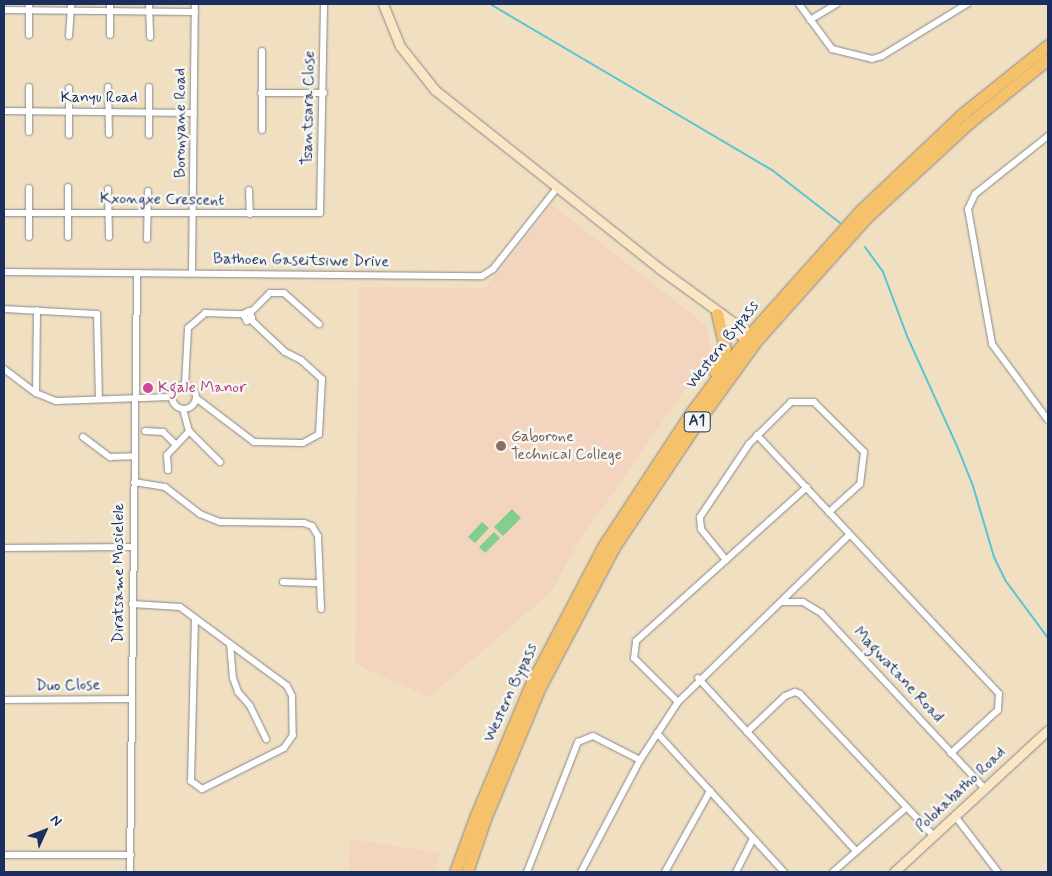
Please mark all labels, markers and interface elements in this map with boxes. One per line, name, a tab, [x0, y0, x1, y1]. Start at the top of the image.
street label: Tsantsara Close	[298, 51, 320, 165]
street label: Boronyane Road	[171, 68, 191, 178]
street label: Kanyu Road	[60, 88, 138, 108]
street label: Kxongxe Crescent	[98, 189, 226, 211]
street label: Bathoen Gaseitsiwe Drive	[214, 250, 388, 272]
street label: Western Bypass	[682, 297, 764, 393]
place label: Kgale Manor	[158, 378, 245, 398]
marker: Kgale Manor	[142, 382, 154, 394]
road number: A1	[683, 410, 711, 434]
place label: Gaborone Technical College	[511, 427, 623, 465]
marker: Gaborone Technical College	[495, 440, 507, 452]
street label: Diratsame Mosielele	[109, 502, 129, 644]
street label: Magwatane Road	[850, 624, 946, 726]
street label: Western Bypass	[480, 640, 542, 746]
street label: Duo Close	[35, 676, 101, 696]
street label: Polokabatho Road	[912, 744, 1010, 836]
north arrow	[20, 806, 70, 856]
text: N	[46, 811, 66, 830]

